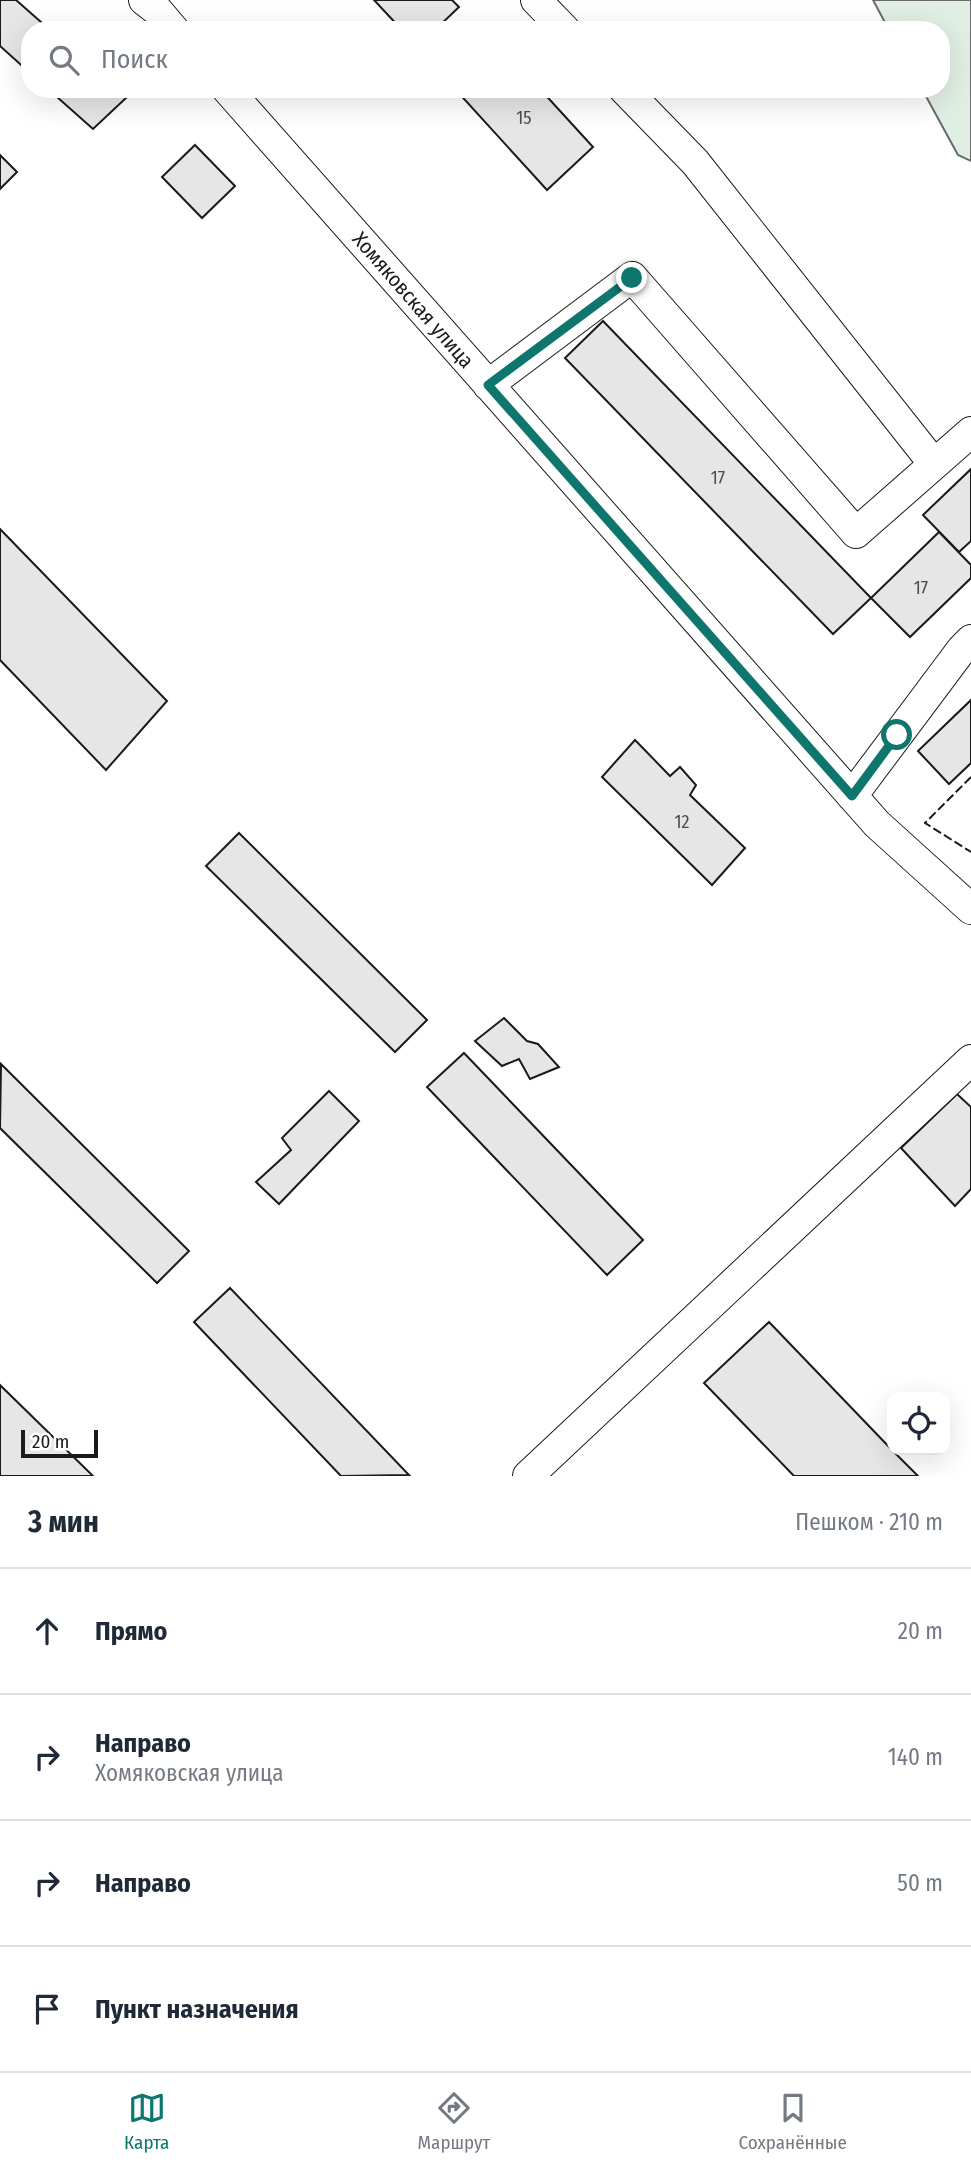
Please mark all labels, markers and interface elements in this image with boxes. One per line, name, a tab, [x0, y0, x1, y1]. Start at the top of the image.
search box	[21, 21, 950, 98]
icon: search	[45, 41, 83, 79]
text: Поиск	[101, 44, 168, 75]
house number: 15	[516, 107, 532, 129]
street label: Хомяковская улица	[347, 227, 479, 373]
route end	[616, 262, 647, 293]
house number: 17	[711, 467, 725, 489]
house number: 17	[914, 577, 928, 599]
route start	[881, 719, 912, 750]
house number: 12	[675, 811, 690, 833]
map controls	[887, 1392, 950, 1455]
button: locate	[887, 1392, 950, 1455]
scale bar	[21, 1427, 98, 1459]
text: 20 m	[32, 1430, 69, 1453]
text: 3 мин	[28, 1504, 99, 1540]
text: Пешком · 210 m	[795, 1508, 943, 1536]
icon: ahead	[28, 1612, 66, 1650]
text: Прямо	[95, 1616, 167, 1647]
text: 20 m	[898, 1617, 943, 1645]
text: Направо	[95, 1728, 191, 1759]
icon: right	[28, 1738, 66, 1776]
text: 140 m	[888, 1743, 943, 1771]
text: Хомяковская улица	[95, 1759, 284, 1787]
icon: right	[28, 1864, 66, 1902]
text: Направо	[95, 1868, 191, 1899]
text: 50 m	[897, 1869, 943, 1897]
icon: arrive	[28, 1990, 66, 2028]
text: Пункт назначения	[95, 1994, 299, 2025]
tab: Карта	[124, 2089, 169, 2154]
tab: Маршрут	[418, 2089, 490, 2154]
tab: Сохранённые	[738, 2089, 847, 2154]

